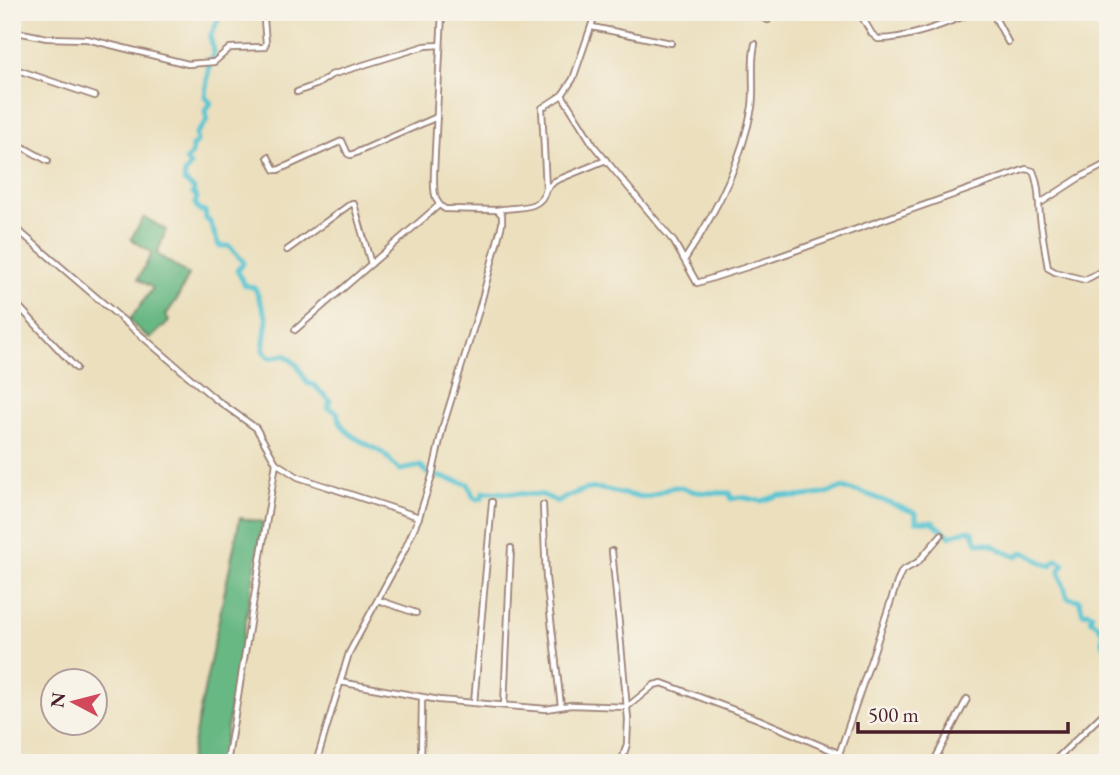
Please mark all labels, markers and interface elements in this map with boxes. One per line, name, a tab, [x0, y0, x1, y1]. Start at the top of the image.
north arrow	[38, 666, 108, 736]
text: N	[44, 690, 71, 709]
scale bar	[858, 691, 1068, 735]
text: 500 m	[868, 701, 919, 728]

